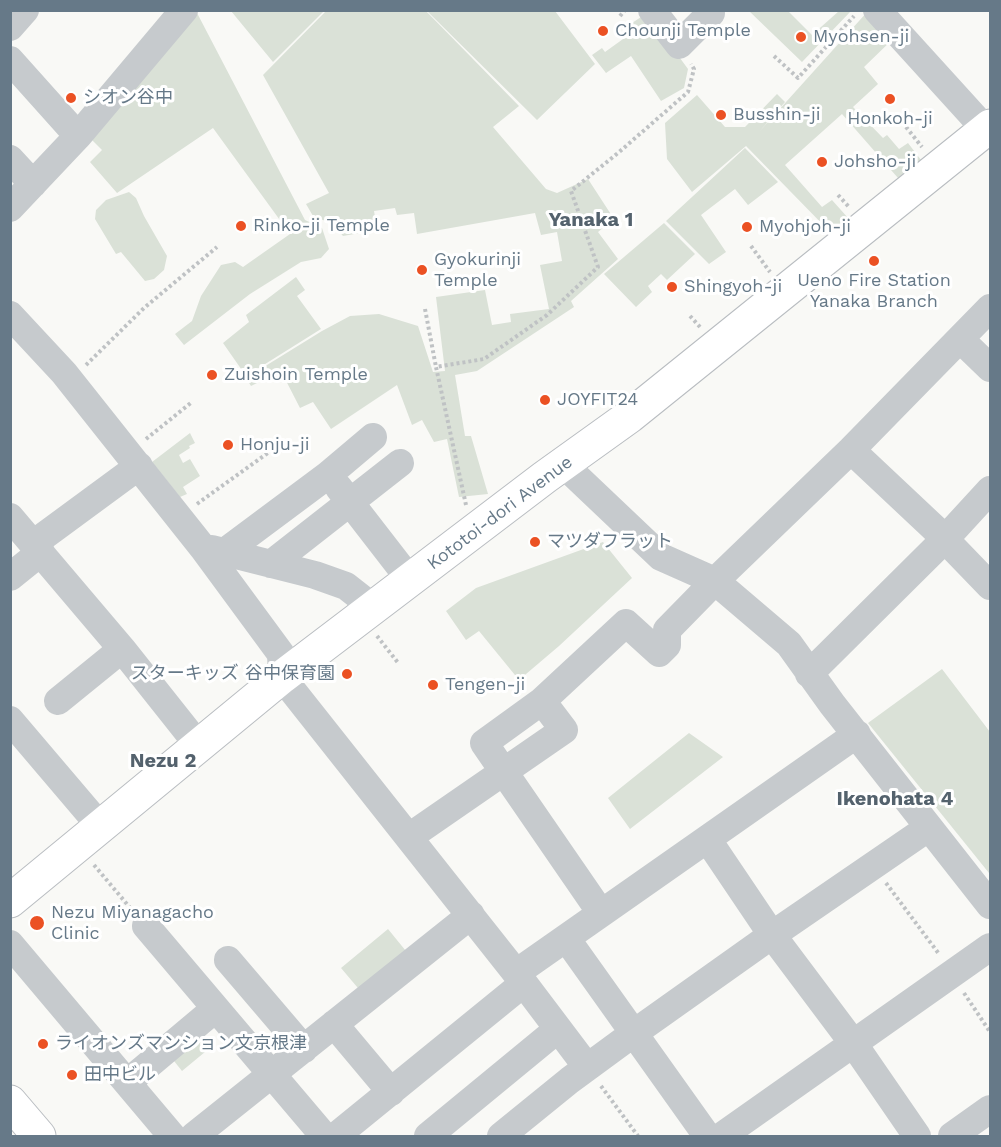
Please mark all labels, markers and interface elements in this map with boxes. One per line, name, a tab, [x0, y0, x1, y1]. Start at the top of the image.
place label: Chounji Temple	[615, 20, 751, 42]
marker: Chounji Temple	[596, 24, 610, 38]
place label: Myohsen-ji	[813, 26, 909, 48]
marker: Myohsen-ji	[794, 30, 808, 44]
place label: シオン谷中	[83, 87, 173, 109]
marker: シオン谷中	[64, 91, 78, 105]
marker: Honkoh-ji	[883, 92, 897, 106]
place label: Busshin-ji	[733, 104, 821, 126]
marker: Busshin-ji	[714, 108, 728, 122]
place label: Honkoh-ji	[847, 108, 933, 130]
place label: Johsho-ji	[834, 151, 916, 173]
marker: Johsho-ji	[815, 155, 829, 169]
district label: Yanaka 1	[549, 208, 633, 232]
place label: Rinko-ji Temple	[253, 215, 390, 237]
place label: Myohjoh-ji	[759, 216, 851, 238]
marker: Rinko-ji Temple	[234, 219, 248, 233]
marker: Myohjoh-ji	[740, 220, 754, 234]
place label: Gyokurinji Temple	[434, 249, 521, 292]
marker: Ueno Fire Station Yanaka Branch	[867, 254, 881, 268]
marker: Gyokurinji Temple	[415, 263, 429, 277]
place label: Ueno Fire Station Yanaka Branch	[797, 270, 951, 312]
place label: Shingyoh-ji	[684, 276, 782, 298]
marker: Shingyoh-ji	[665, 280, 679, 294]
place label: Zuishoin Temple	[224, 364, 368, 386]
marker: Zuishoin Temple	[205, 368, 219, 382]
place label: JOYFIT24	[557, 389, 638, 411]
marker: JOYFIT24	[538, 393, 552, 407]
place label: Honju-ji	[240, 434, 310, 456]
marker: Honju-ji	[221, 438, 235, 452]
street label: Kototoi-dori Avenue	[423, 451, 577, 575]
place label: マツダフラット	[547, 531, 673, 553]
marker: マツダフラット	[528, 535, 542, 549]
place label: スターキッズ 谷中保育園	[131, 663, 335, 685]
marker: スターキッズ 谷中保育園	[340, 667, 354, 681]
place label: Tengen-ji	[445, 674, 525, 696]
marker: Tengen-ji	[426, 678, 440, 692]
district label: Nezu 2	[130, 749, 196, 773]
district label: Ikenohata 4	[837, 787, 953, 811]
place label: Nezu Miyanagacho Clinic	[51, 902, 214, 944]
marker: Nezu Miyanagacho Clinic	[28, 914, 46, 932]
place label: ライオンズマンション文京根津	[55, 1033, 307, 1055]
marker: ライオンズマンション文京根津	[36, 1037, 50, 1051]
place label: 田中ビル	[84, 1064, 156, 1086]
marker: 田中ビル	[65, 1068, 79, 1082]

